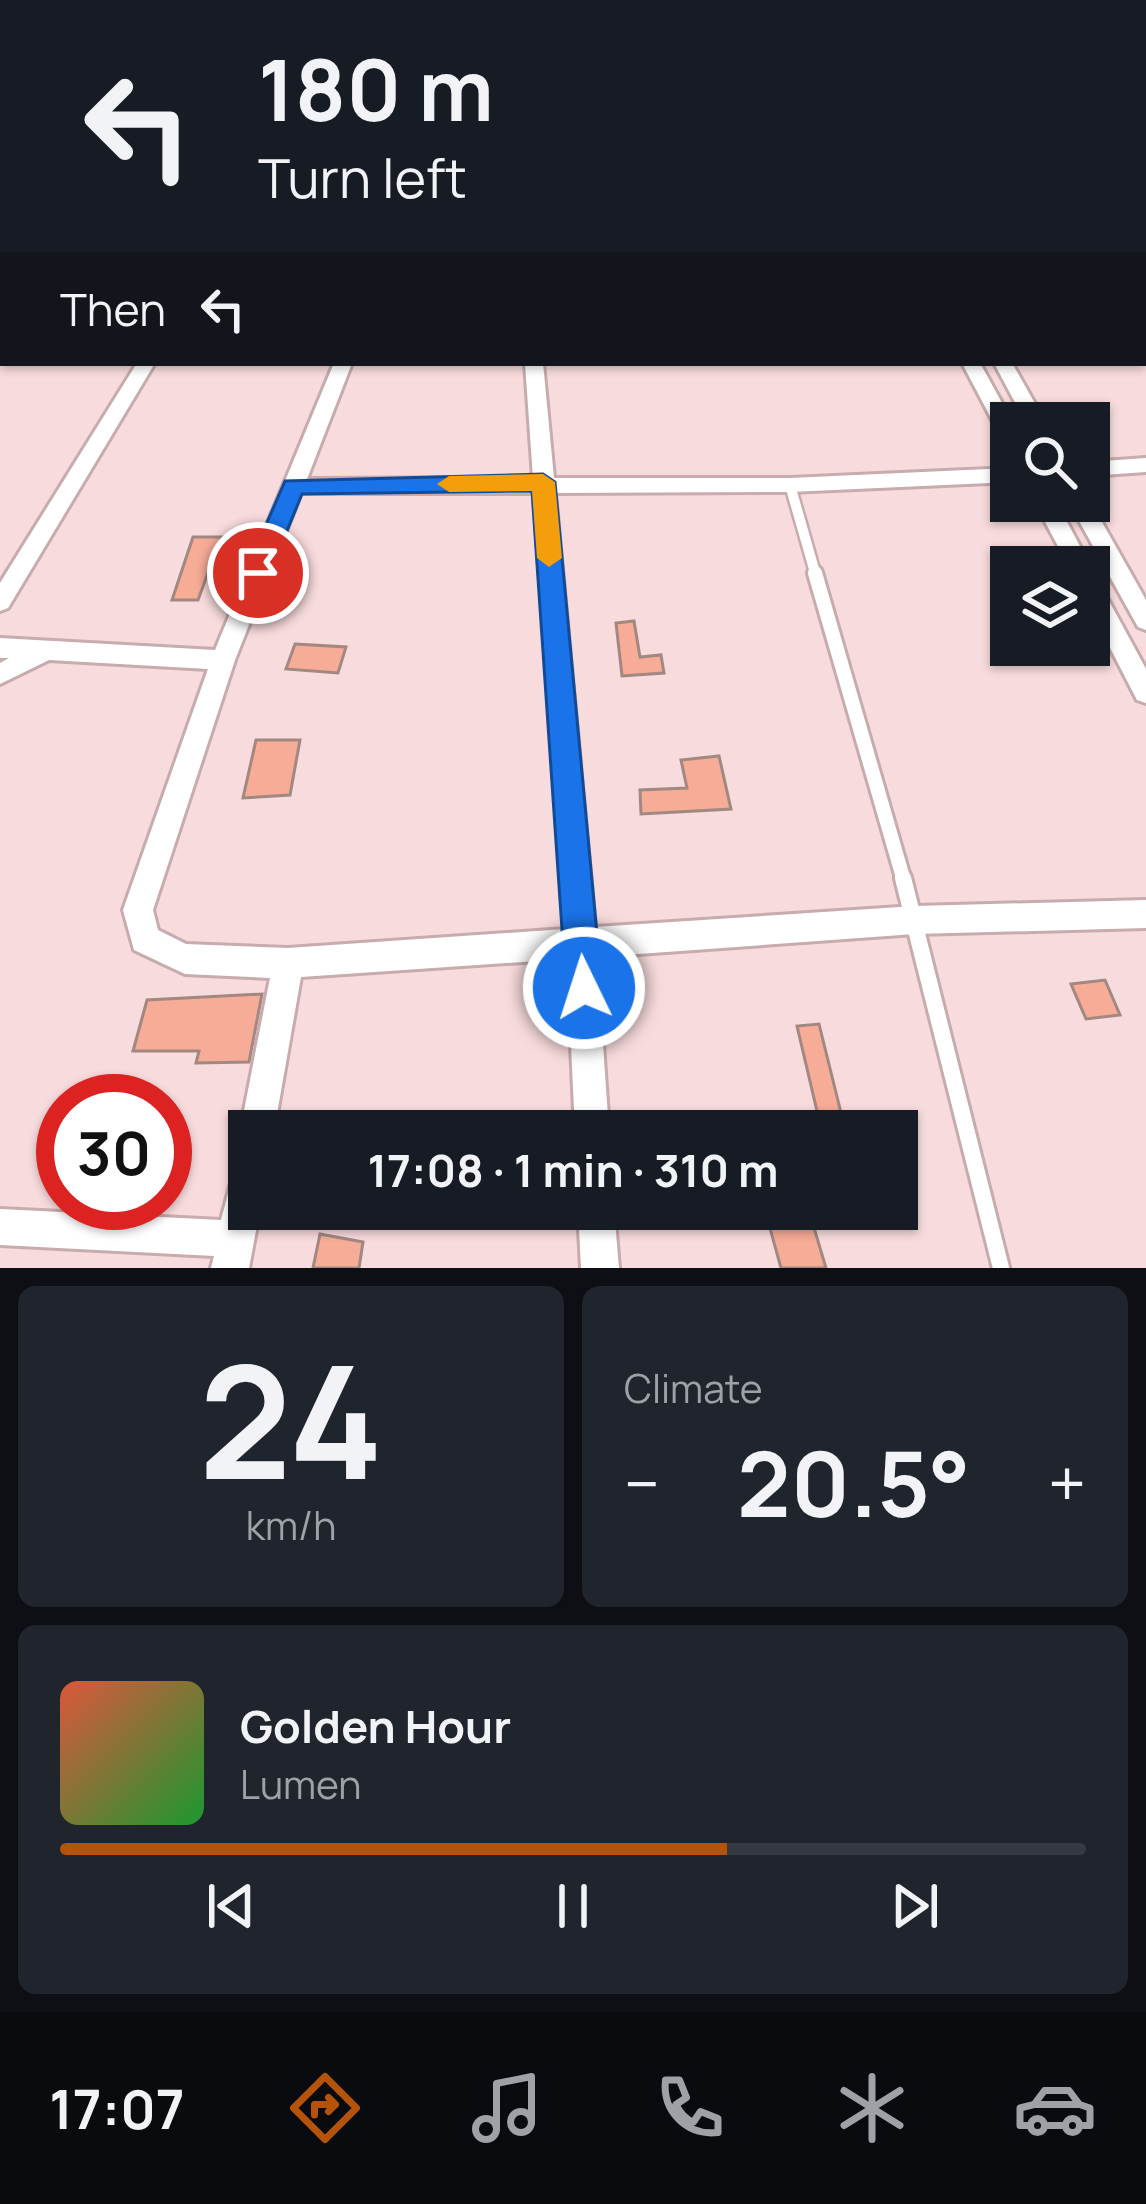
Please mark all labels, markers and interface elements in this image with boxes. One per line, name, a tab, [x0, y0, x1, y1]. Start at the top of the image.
text: 180 m	[258, 31, 494, 146]
icon: left	[60, 48, 216, 204]
text: Turn left	[258, 140, 467, 214]
icon: left	[190, 276, 256, 342]
text: Then	[60, 278, 166, 340]
map controls	[990, 402, 1110, 666]
button: search	[990, 402, 1110, 522]
pin	[207, 522, 309, 624]
icon: arrive	[225, 540, 291, 606]
button: layers	[990, 546, 1110, 666]
position arrow	[521, 925, 647, 1051]
speed limit sign: 30	[36, 1074, 192, 1230]
text: 17:08 · 1 min · 310 m	[367, 1139, 779, 1201]
text: 24	[199, 1313, 383, 1526]
text: Climate	[624, 1361, 763, 1415]
text: 20.5°	[737, 1421, 970, 1544]
text: −	[624, 1438, 660, 1528]
text: +	[1048, 1438, 1086, 1528]
text: km/h	[246, 1498, 336, 1552]
text: Golden Hour	[240, 1695, 511, 1757]
text: Lumen	[240, 1757, 361, 1811]
icon: previous	[198, 1873, 264, 1939]
icon: pause	[540, 1873, 606, 1939]
icon: next	[882, 1873, 948, 1939]
icon: directions	[283, 2066, 367, 2150]
icon: music	[465, 2066, 549, 2150]
icon: phone	[648, 2066, 732, 2150]
icon: climate	[830, 2066, 914, 2150]
icon: car	[1013, 2066, 1097, 2150]
text: 17:07	[49, 2071, 185, 2145]

